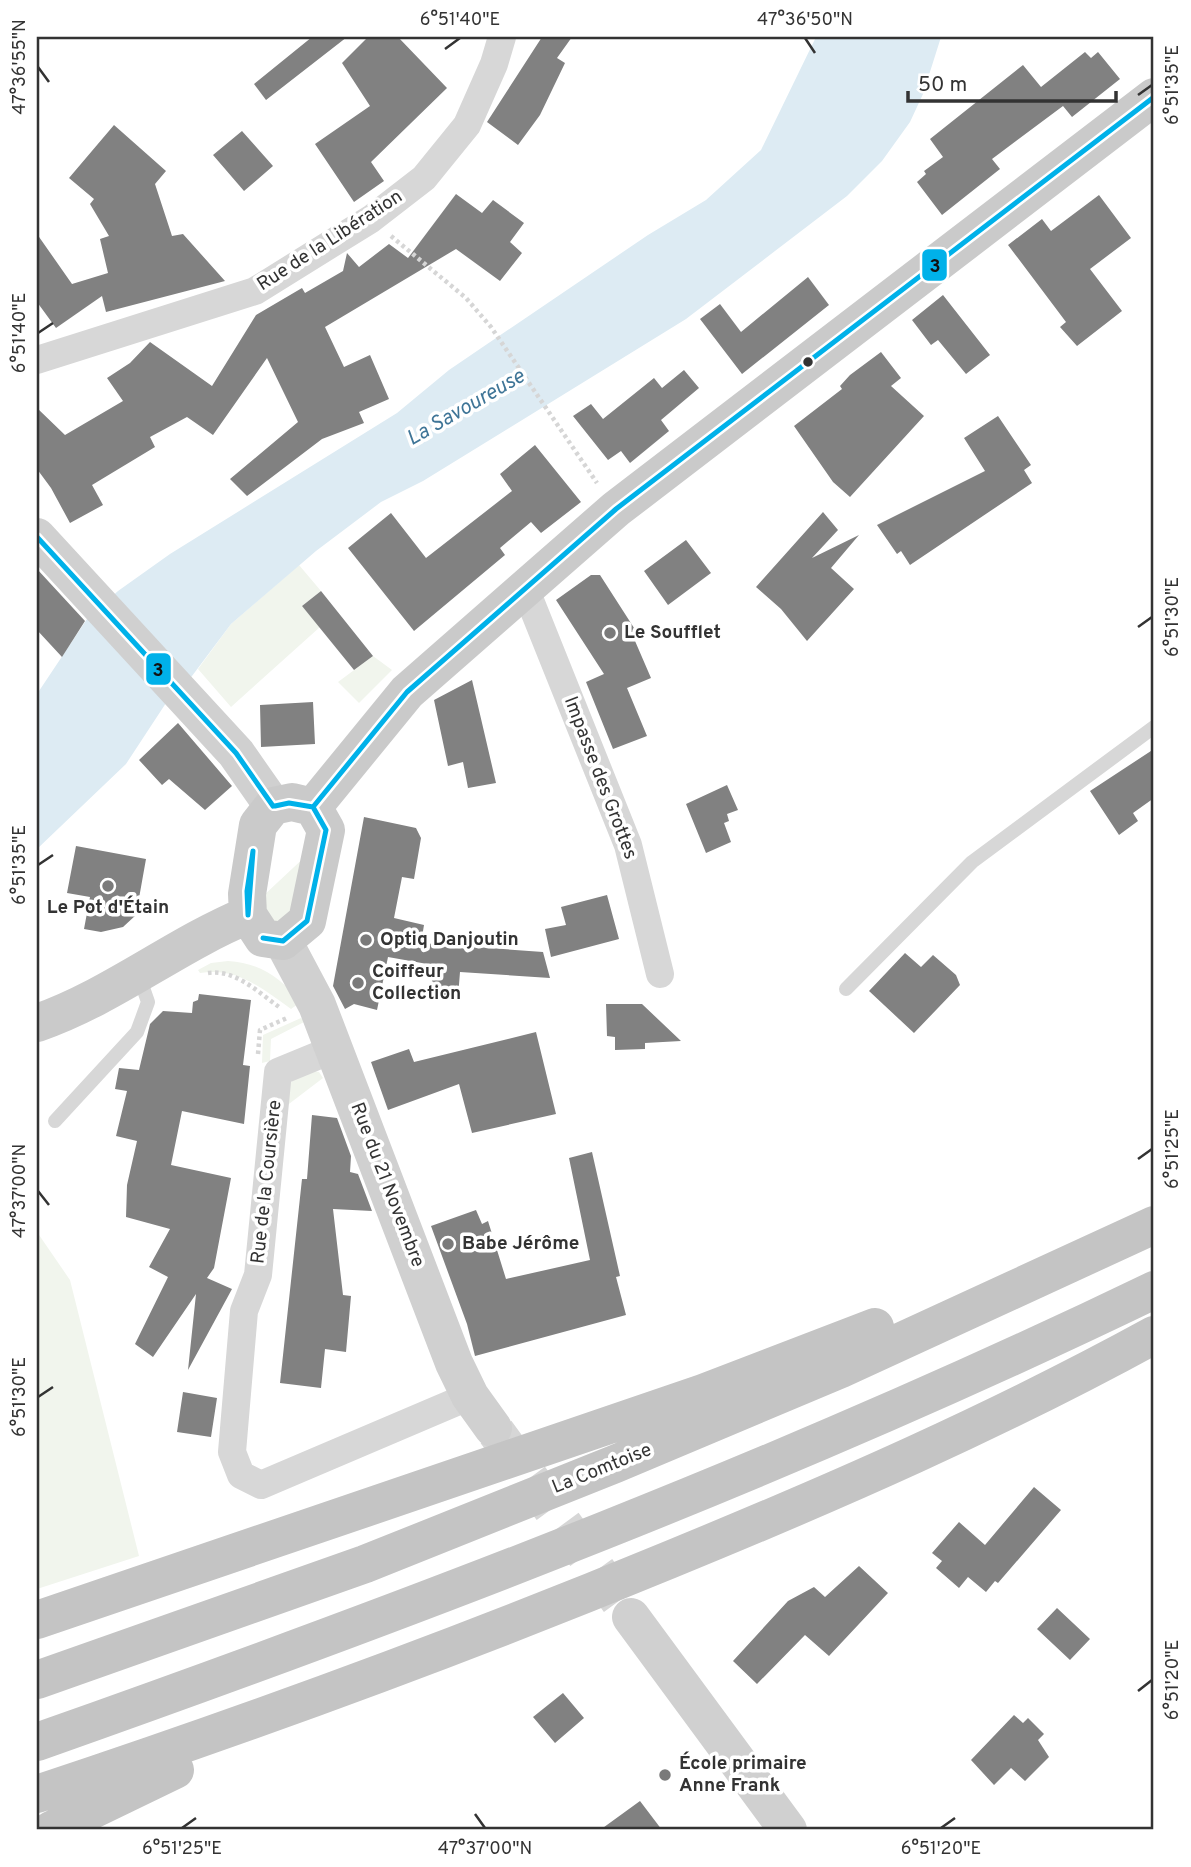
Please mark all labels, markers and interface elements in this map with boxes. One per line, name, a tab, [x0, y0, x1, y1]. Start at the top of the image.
text: 6°51'40"E	[420, 9, 500, 32]
text: 47°36'50"N	[757, 9, 853, 32]
text: 47°36'55"N	[9, 19, 32, 115]
text: 6°51'35"E	[1162, 45, 1185, 125]
scale bar	[908, 60, 1116, 104]
text: 50 m	[918, 72, 967, 99]
street label: Rue de la Libération	[253, 185, 407, 297]
line badge: 3	[921, 248, 948, 282]
text: 3	[929, 255, 941, 279]
text: 6°51'40"E	[9, 293, 32, 373]
unlabelled marker	[801, 355, 815, 369]
water label: La Savoureuse	[402, 363, 531, 453]
text: 6°51'30"E	[1162, 577, 1185, 657]
place label: Le Soufflet	[624, 621, 721, 645]
marker: Le Soufflet	[602, 625, 618, 641]
line badge: 3	[145, 652, 172, 686]
text: 3	[152, 659, 164, 683]
street label: Impasse des Grottes	[558, 693, 642, 863]
text: 6°51'35"E	[9, 825, 32, 905]
marker: Le Pot d'Étain	[100, 878, 116, 894]
place label: Le Pot d'Étain	[47, 895, 169, 920]
place label: Optiq Danjoutin	[380, 928, 519, 952]
marker: Optiq Danjoutin	[358, 932, 374, 948]
place label: Coiffeur Collection	[372, 960, 461, 1006]
marker: Coiffeur Collection	[350, 975, 366, 991]
street label: Rue de la Coursière	[246, 1099, 288, 1265]
street label: Rue du 21 Novembre	[345, 1099, 429, 1271]
text: 6°51'25"E	[1162, 1109, 1185, 1189]
text: 47°37'00"N	[9, 1144, 32, 1238]
place label: Babe Jérôme	[462, 1232, 579, 1256]
marker: Babe Jérôme	[440, 1236, 456, 1252]
text: 6°51'30"E	[9, 1357, 32, 1437]
street label: La Comtoise	[549, 1438, 655, 1500]
text: 6°51'20"E	[1162, 1640, 1185, 1720]
place label: École primaire Anne Frank	[679, 1751, 807, 1798]
marker: École primaire Anne Frank	[657, 1767, 673, 1783]
text: 6°51'25"E	[142, 1838, 222, 1861]
text: 47°37'00"N	[438, 1838, 532, 1861]
text: 6°51'20"E	[901, 1838, 981, 1861]

